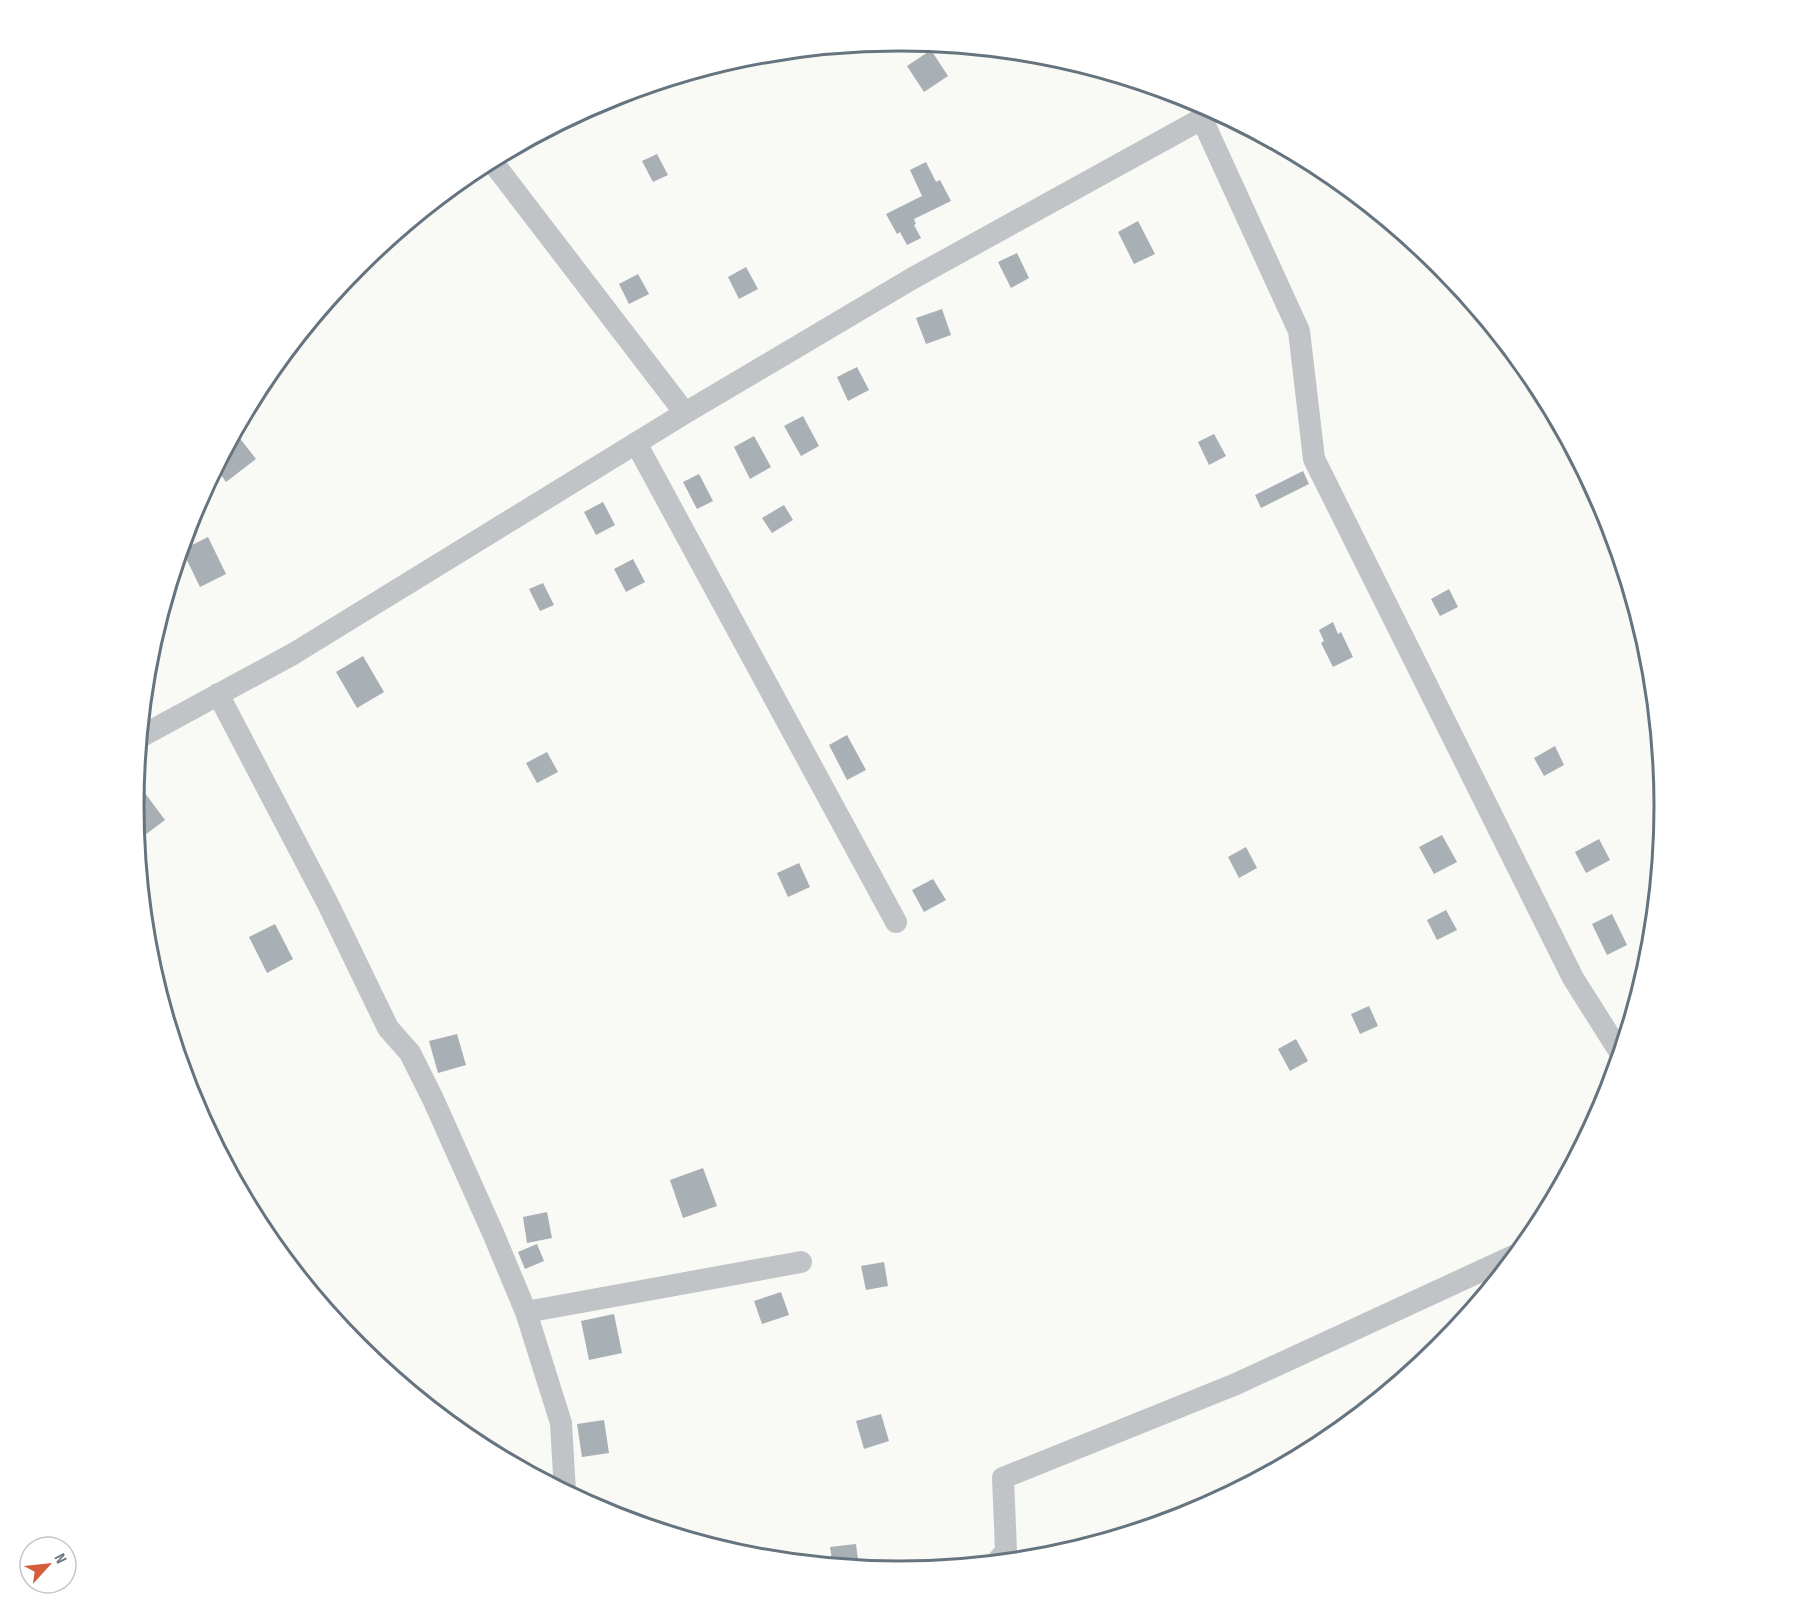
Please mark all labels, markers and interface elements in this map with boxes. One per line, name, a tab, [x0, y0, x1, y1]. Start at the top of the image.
north arrow	[18, 1535, 78, 1595]
text: N	[50, 1551, 70, 1567]

